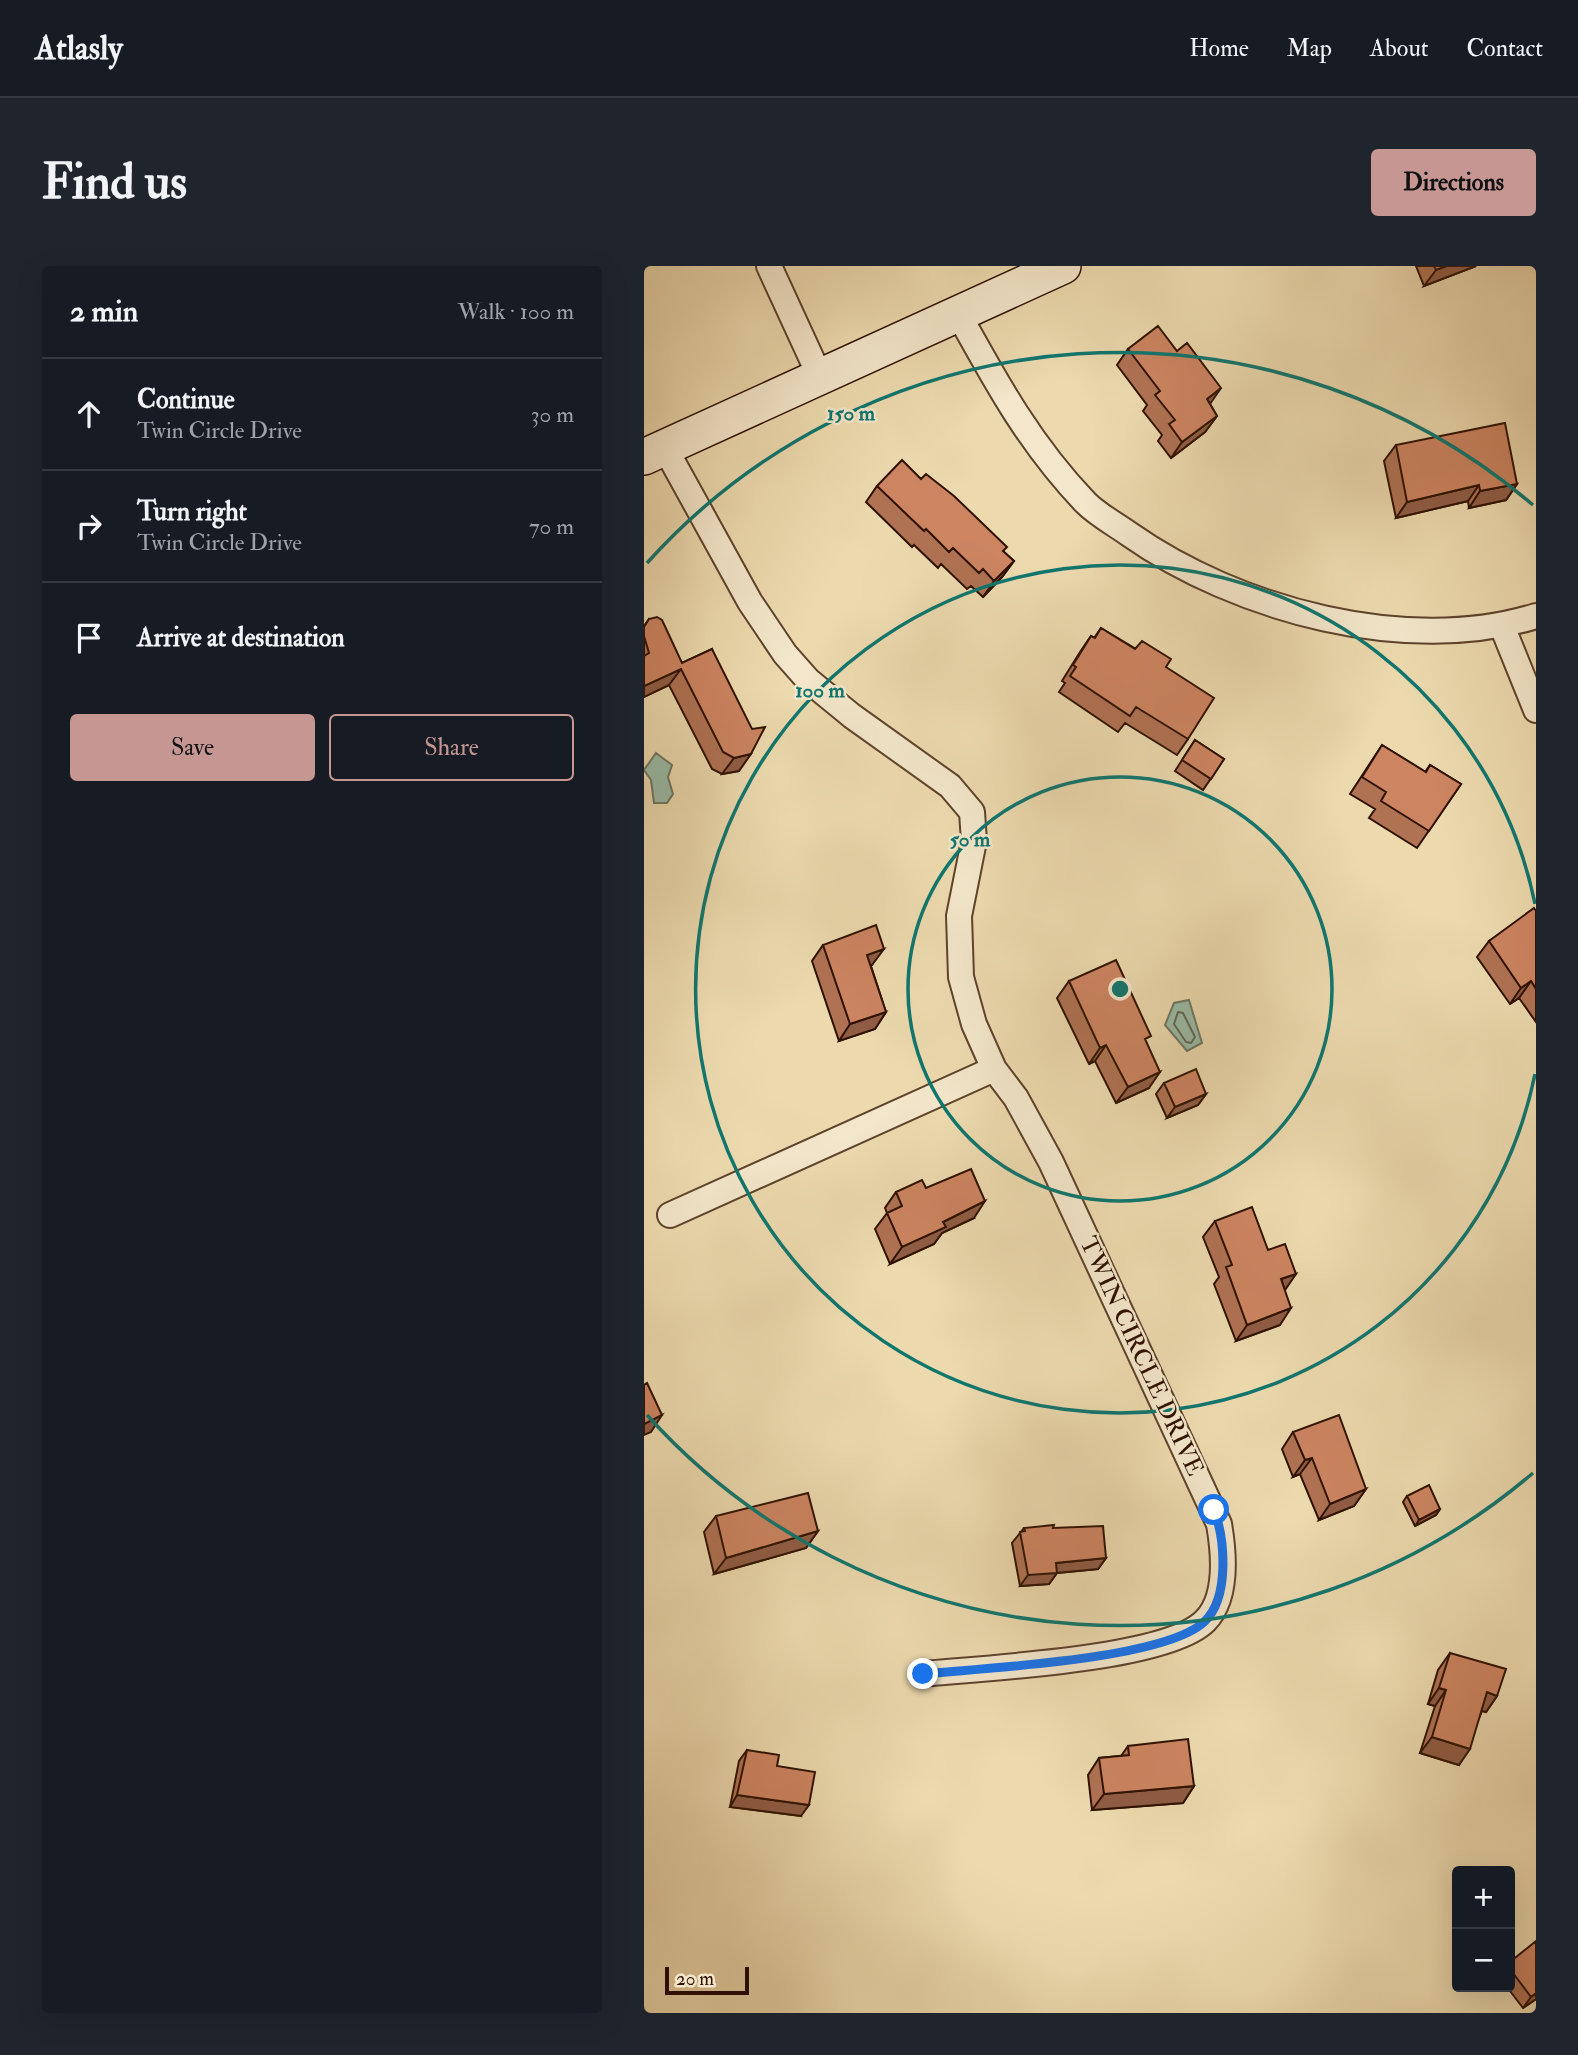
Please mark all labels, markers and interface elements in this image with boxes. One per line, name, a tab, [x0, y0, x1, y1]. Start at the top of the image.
text: Atlasly	[35, 28, 123, 69]
text: Home	[1189, 33, 1249, 64]
text: Map	[1287, 33, 1332, 64]
text: About	[1370, 33, 1429, 64]
text: Contact	[1467, 33, 1543, 64]
button: Directions	[1371, 149, 1536, 216]
text: Find us	[42, 152, 187, 213]
text: 2 min	[70, 293, 138, 330]
text: Walk · 100 m	[458, 297, 574, 326]
text: Continue	[137, 384, 235, 416]
icon: ahead	[70, 395, 108, 433]
text: 30 m	[531, 400, 574, 429]
text: 150 m	[827, 400, 876, 427]
text: Twin Circle Drive	[137, 416, 302, 445]
text: Turn right	[137, 496, 247, 528]
icon: right	[70, 507, 108, 545]
text: 70 m	[529, 512, 574, 541]
text: Twin Circle Drive	[137, 528, 302, 557]
icon: arrive	[70, 619, 108, 657]
text: Arrive at destination	[137, 622, 345, 654]
text: 100 m	[795, 677, 846, 704]
button: Save	[70, 714, 315, 781]
button: Share	[329, 714, 574, 781]
text: 50 m	[950, 826, 991, 853]
centre of rings	[1108, 977, 1132, 1001]
street label: TWIN CIRCLE DRIVE	[1072, 1232, 1211, 1481]
route start	[1198, 1494, 1229, 1525]
route end	[907, 1658, 938, 1689]
map controls	[1452, 1866, 1515, 1992]
button: +	[1452, 1866, 1515, 1929]
button: −	[1452, 1929, 1515, 1992]
scale bar	[665, 1964, 749, 1996]
text: 20 m	[676, 1967, 714, 1991]

